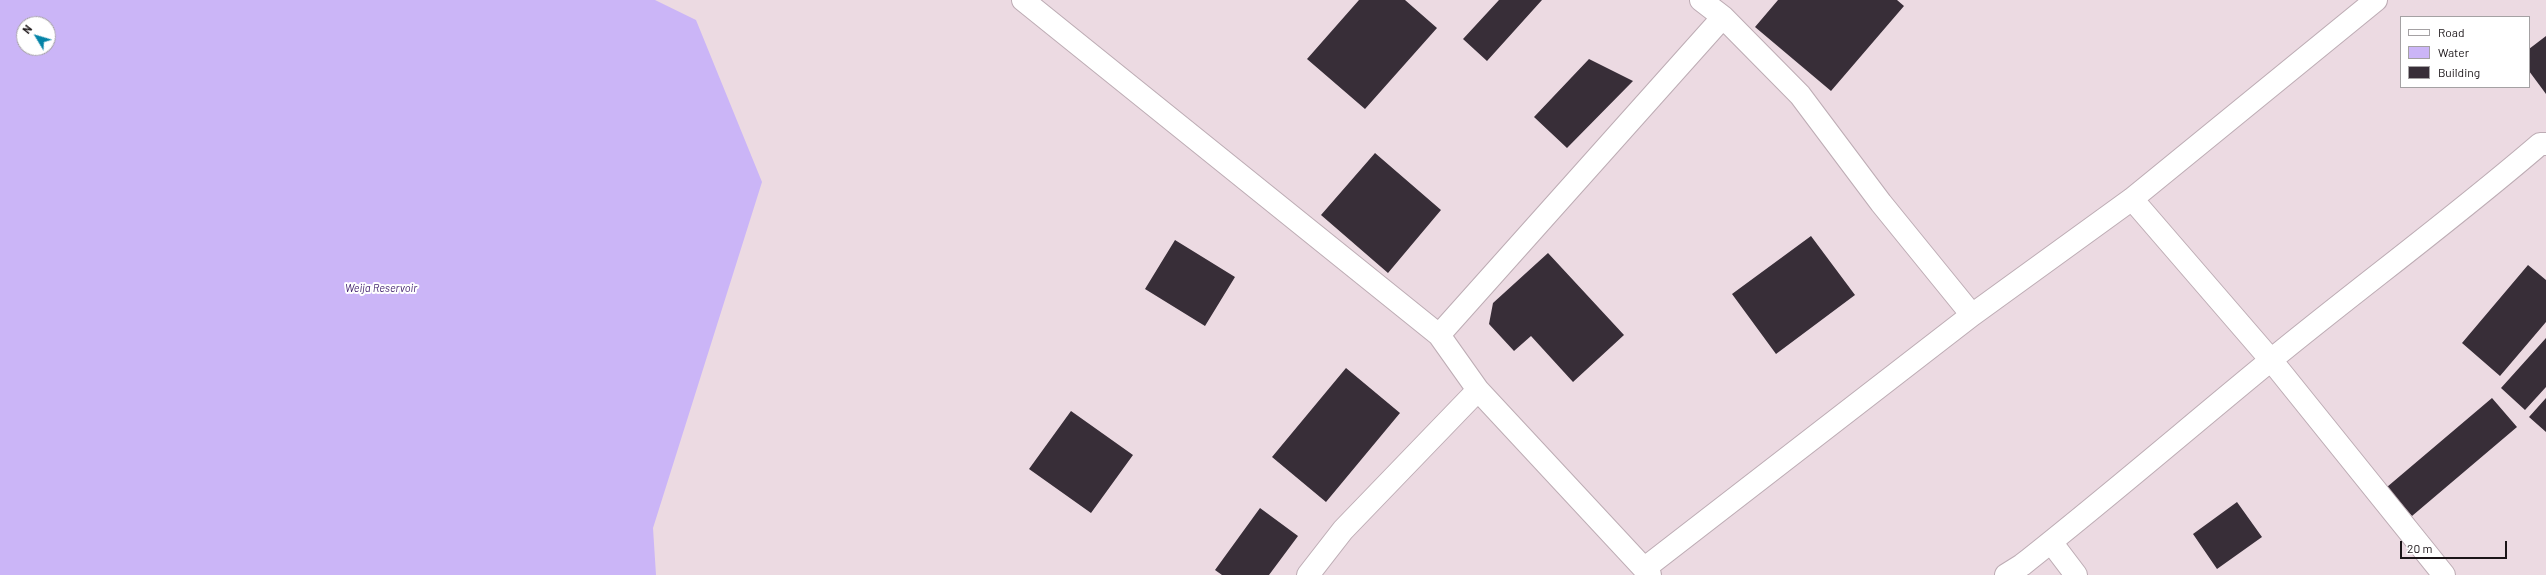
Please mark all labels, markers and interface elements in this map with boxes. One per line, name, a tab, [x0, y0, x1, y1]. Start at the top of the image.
north arrow	[16, 16, 56, 56]
legend	[2400, 16, 2530, 88]
text: N	[20, 22, 34, 36]
text: Road	[2438, 25, 2465, 39]
text: Water	[2438, 45, 2469, 59]
text: Building	[2438, 65, 2480, 79]
water label: Weija Reservoir	[345, 281, 417, 295]
scale bar	[2402, 533, 2509, 559]
text: 20 m	[2407, 541, 2433, 555]

